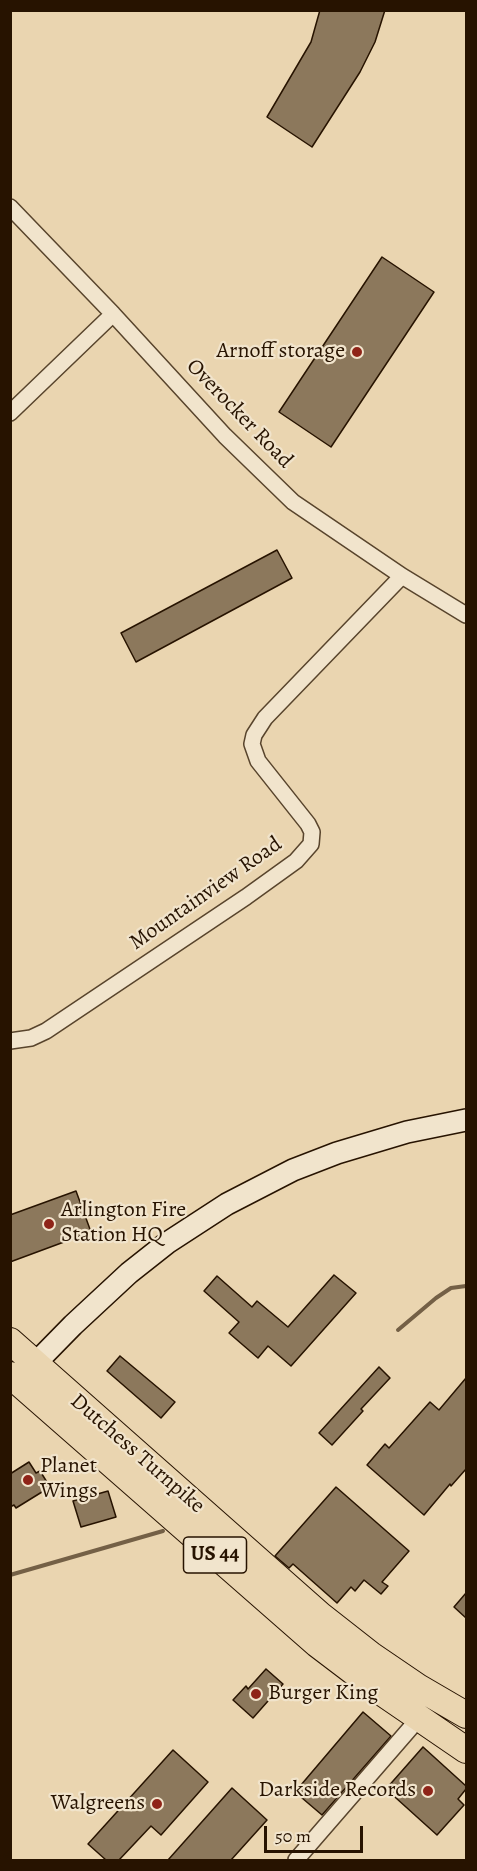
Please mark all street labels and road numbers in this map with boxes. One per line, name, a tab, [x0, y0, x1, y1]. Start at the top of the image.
street label: Overocker Road	[180, 354, 298, 474]
street label: Mountainview Road	[125, 832, 287, 956]
street label: Dutchess Turnpike	[64, 1388, 210, 1520]
road number: US 44	[184, 1537, 246, 1573]

